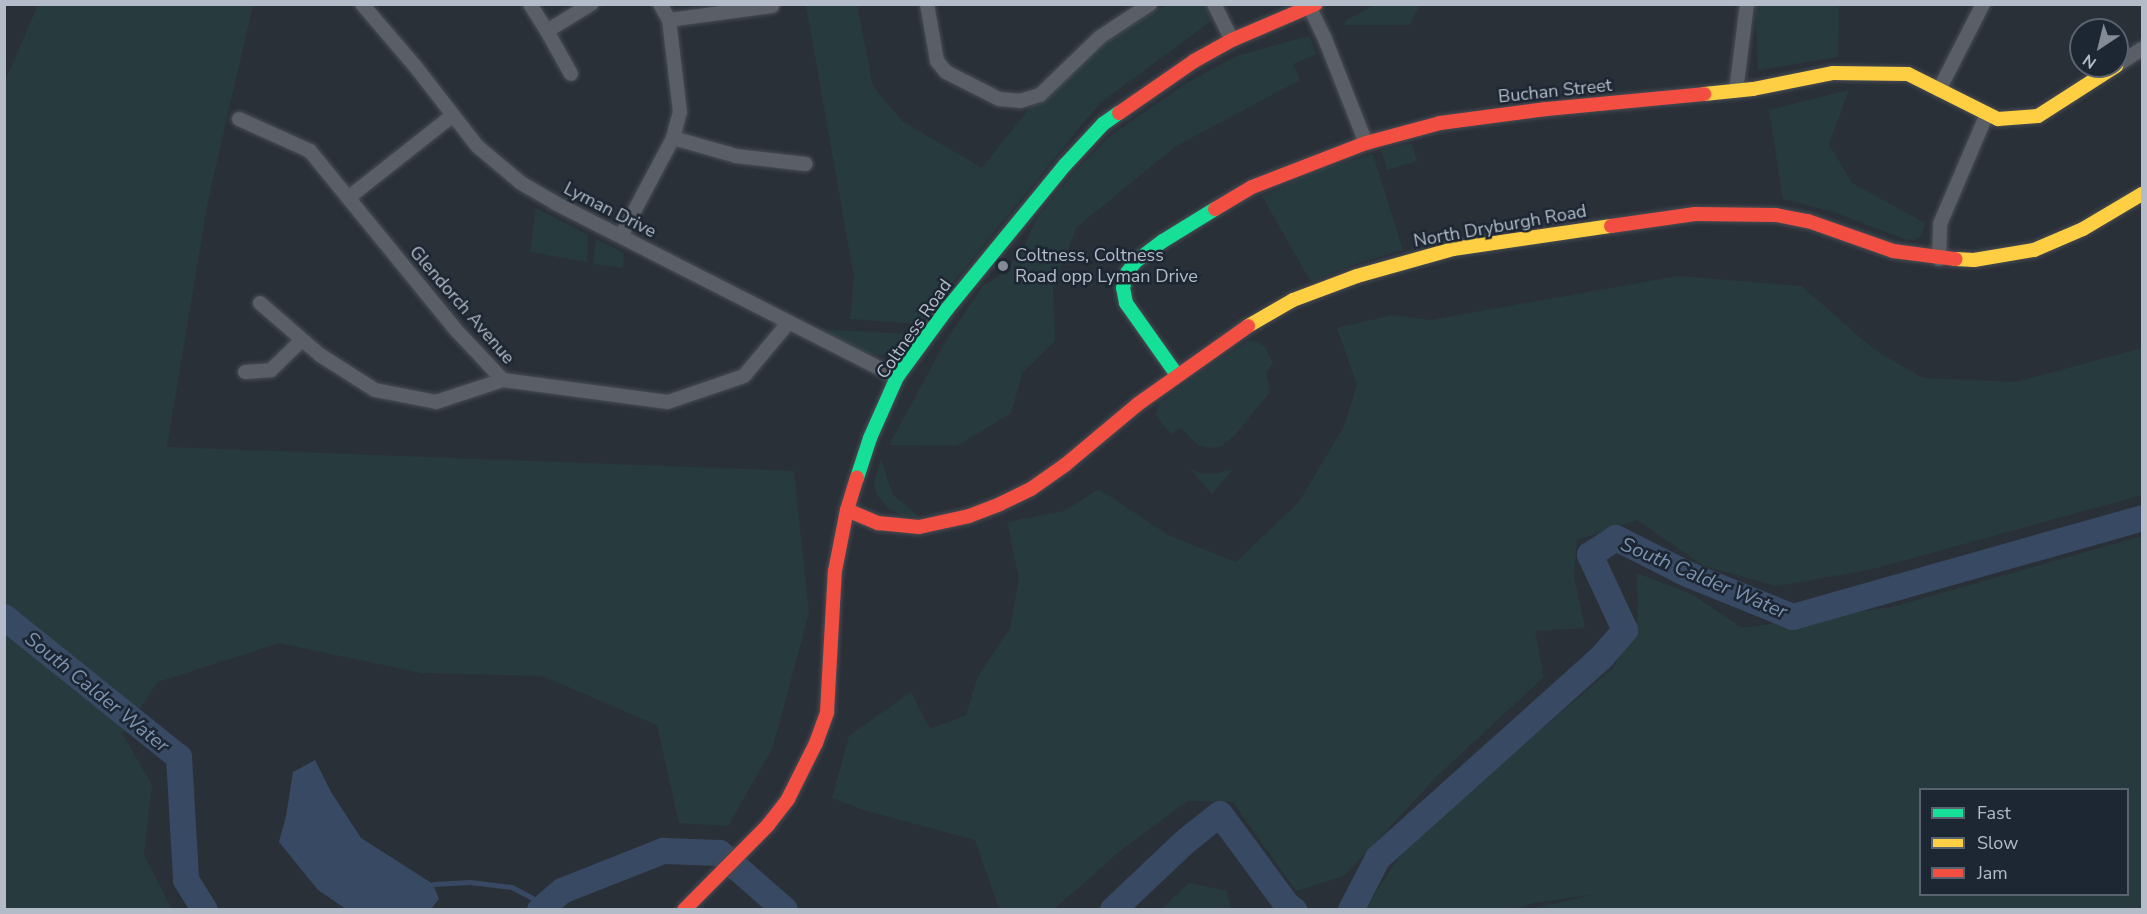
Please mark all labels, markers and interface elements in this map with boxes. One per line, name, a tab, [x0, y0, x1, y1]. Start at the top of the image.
north arrow	[2069, 18, 2129, 78]
text: N	[2079, 49, 2101, 74]
street label: Buchan Street	[1497, 74, 1613, 108]
street label: Lyman Drive	[560, 178, 660, 242]
street label: North Dryburgh Road	[1412, 200, 1588, 252]
street label: Glendorch Avenue	[405, 242, 519, 368]
place label: Coltness, Coltness Road opp Lyman Drive	[1015, 245, 1198, 288]
marker: Coltness, Coltness Road opp Lyman Drive	[996, 259, 1010, 273]
street label: Coltness Road	[872, 275, 956, 383]
water label: South Calder Water	[1617, 532, 1791, 624]
water label: South Calder Water	[20, 627, 174, 757]
legend	[1919, 788, 2129, 896]
text: Fast	[1977, 801, 2011, 825]
text: Slow	[1977, 831, 2018, 855]
text: Jam	[1977, 861, 2008, 885]

